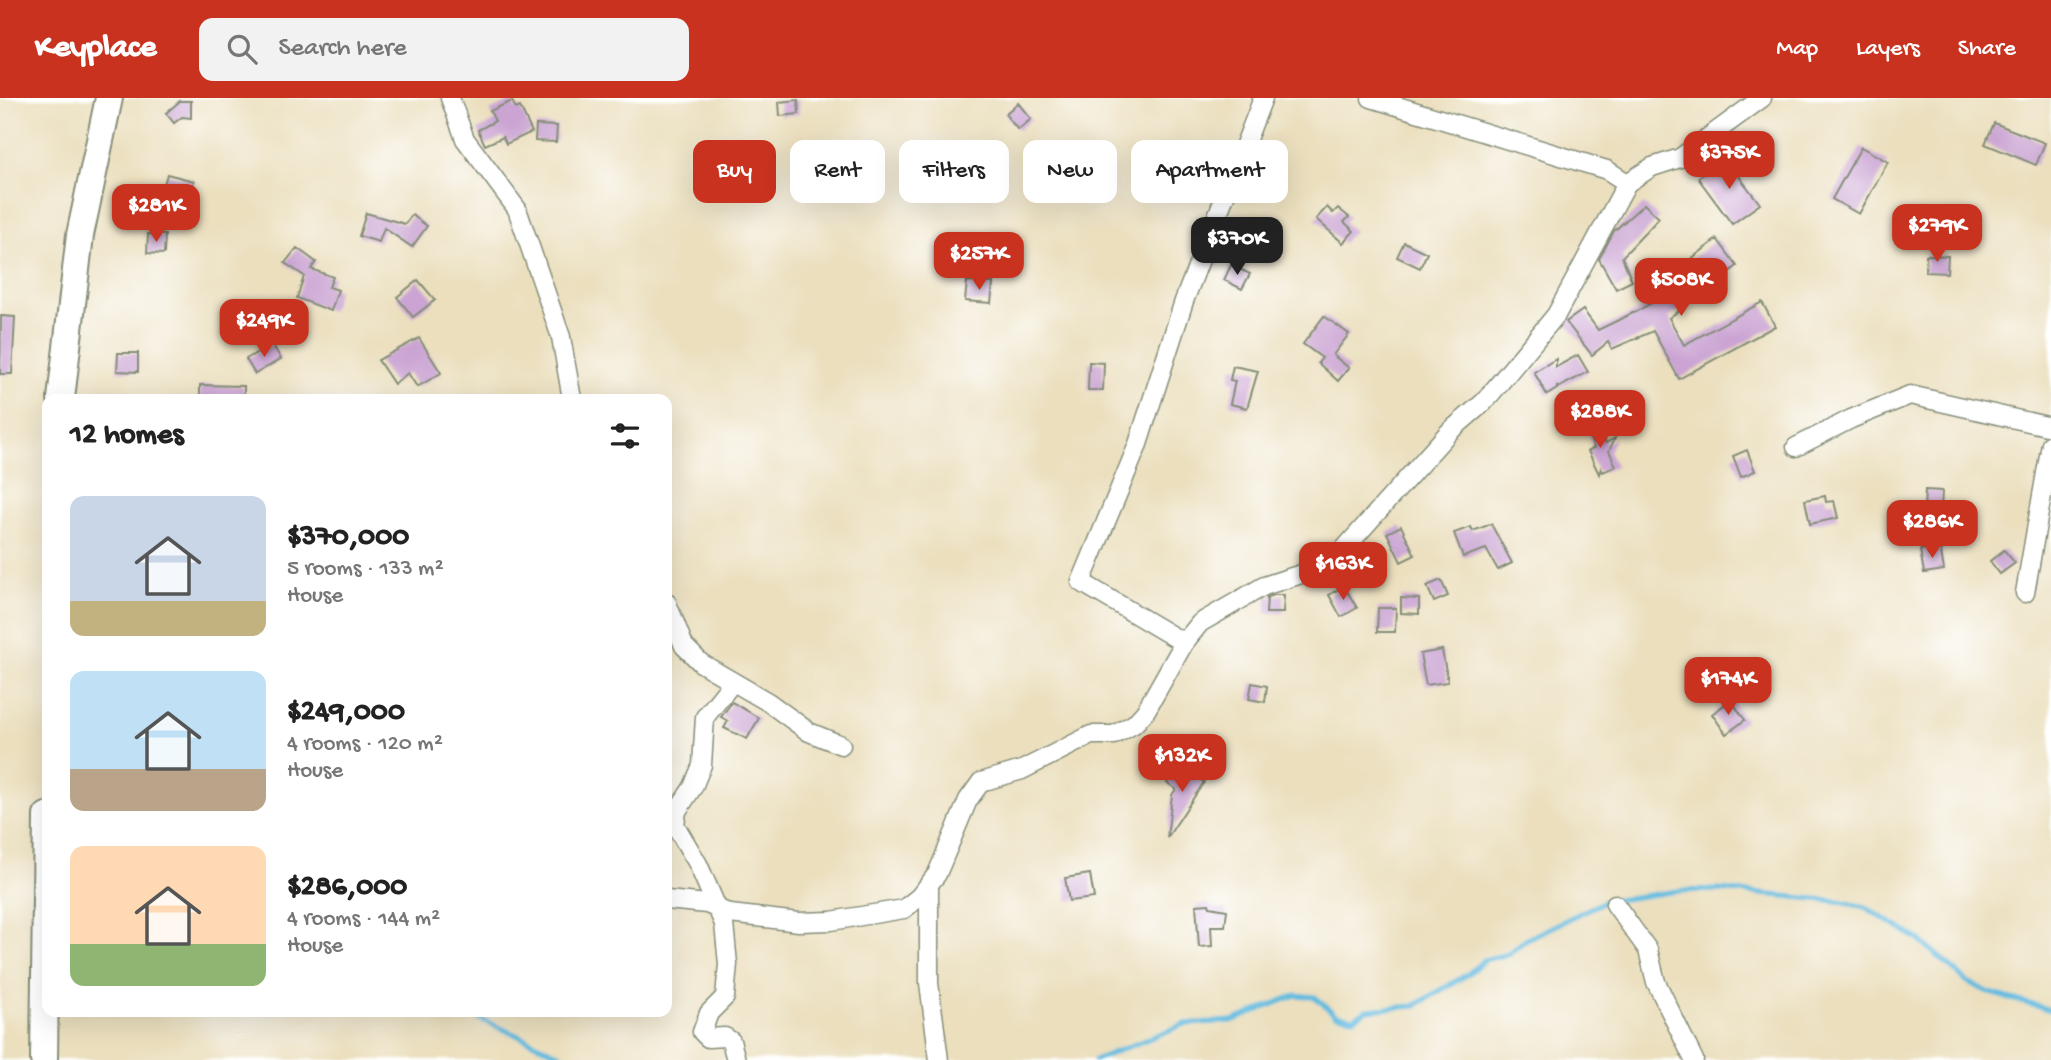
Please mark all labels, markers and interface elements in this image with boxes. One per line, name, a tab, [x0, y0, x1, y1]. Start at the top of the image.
search box	[199, 18, 689, 81]
text: Keyplace	[35, 30, 157, 68]
icon: search	[223, 30, 261, 68]
text: Search here	[279, 34, 407, 65]
text: Map	[1776, 35, 1818, 64]
text: Layers	[1856, 35, 1920, 64]
text: Share	[1958, 35, 2016, 64]
pin: $375K	[1680, 132, 1778, 191]
chip: Buy	[693, 140, 776, 203]
chip: Rent	[790, 140, 885, 203]
chip: Filters	[899, 140, 1009, 203]
chip: New	[1023, 140, 1117, 203]
chip: Apartment	[1131, 140, 1288, 203]
text: $375K	[1700, 140, 1759, 167]
pin: $281K	[107, 184, 205, 244]
text: $281K	[128, 193, 184, 220]
pin: $279K	[1888, 204, 1986, 264]
text: $279K	[1908, 213, 1966, 240]
pin: $370K	[1188, 218, 1286, 277]
text: $370K	[1207, 226, 1267, 253]
pin: $257K	[930, 232, 1028, 292]
text: $257K	[950, 241, 1008, 268]
pin: $508K	[1632, 258, 1730, 318]
text: $508K	[1651, 267, 1711, 294]
pin: $249K	[215, 300, 313, 359]
text: $249K	[236, 308, 292, 335]
pin: $288K	[1551, 390, 1649, 450]
text: $288K	[1570, 399, 1630, 426]
icon: filters	[606, 417, 644, 455]
text: 12 homes	[70, 419, 183, 454]
pin: $286K	[1883, 500, 1981, 560]
text: $286K	[1903, 509, 1961, 536]
text: $370,000	[287, 521, 409, 556]
icon: home	[126, 524, 210, 608]
pin: $163K	[1294, 542, 1392, 602]
text: $163K	[1315, 551, 1371, 578]
text: 5 rooms · 133 m²	[287, 556, 444, 583]
text: House	[287, 583, 343, 610]
pin: $174K	[1679, 658, 1777, 717]
text: $174K	[1700, 666, 1756, 693]
text: $249,000	[287, 696, 405, 731]
icon: home	[126, 699, 210, 783]
text: 4 rooms · 120 m²	[287, 731, 443, 758]
pin: $132K	[1133, 734, 1231, 794]
text: $132K	[1154, 743, 1210, 770]
text: House	[287, 758, 343, 785]
text: $286,000	[287, 871, 407, 906]
icon: home	[126, 874, 210, 958]
text: 4 rooms · 144 m²	[287, 906, 440, 933]
text: House	[287, 933, 343, 960]

